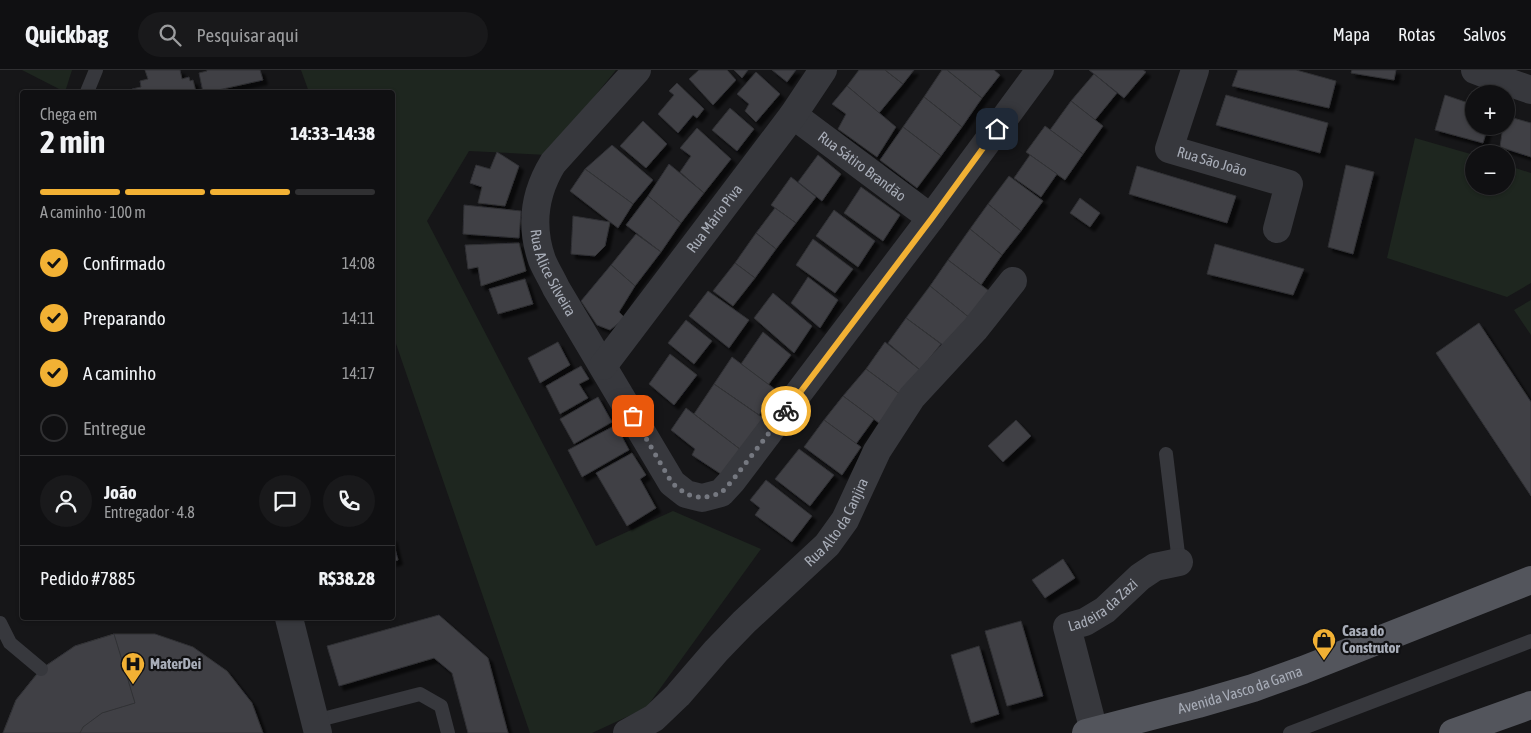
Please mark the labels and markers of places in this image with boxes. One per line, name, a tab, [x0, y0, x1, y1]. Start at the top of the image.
pin	[976, 108, 1018, 150]
pin	[612, 395, 654, 437]
place label: Casa do Construtor	[1342, 622, 1401, 656]
shop icon: Casa do Construtor	[1311, 627, 1337, 661]
hospital icon: MaterDei	[120, 651, 146, 685]
place label: MaterDei	[150, 655, 201, 672]

